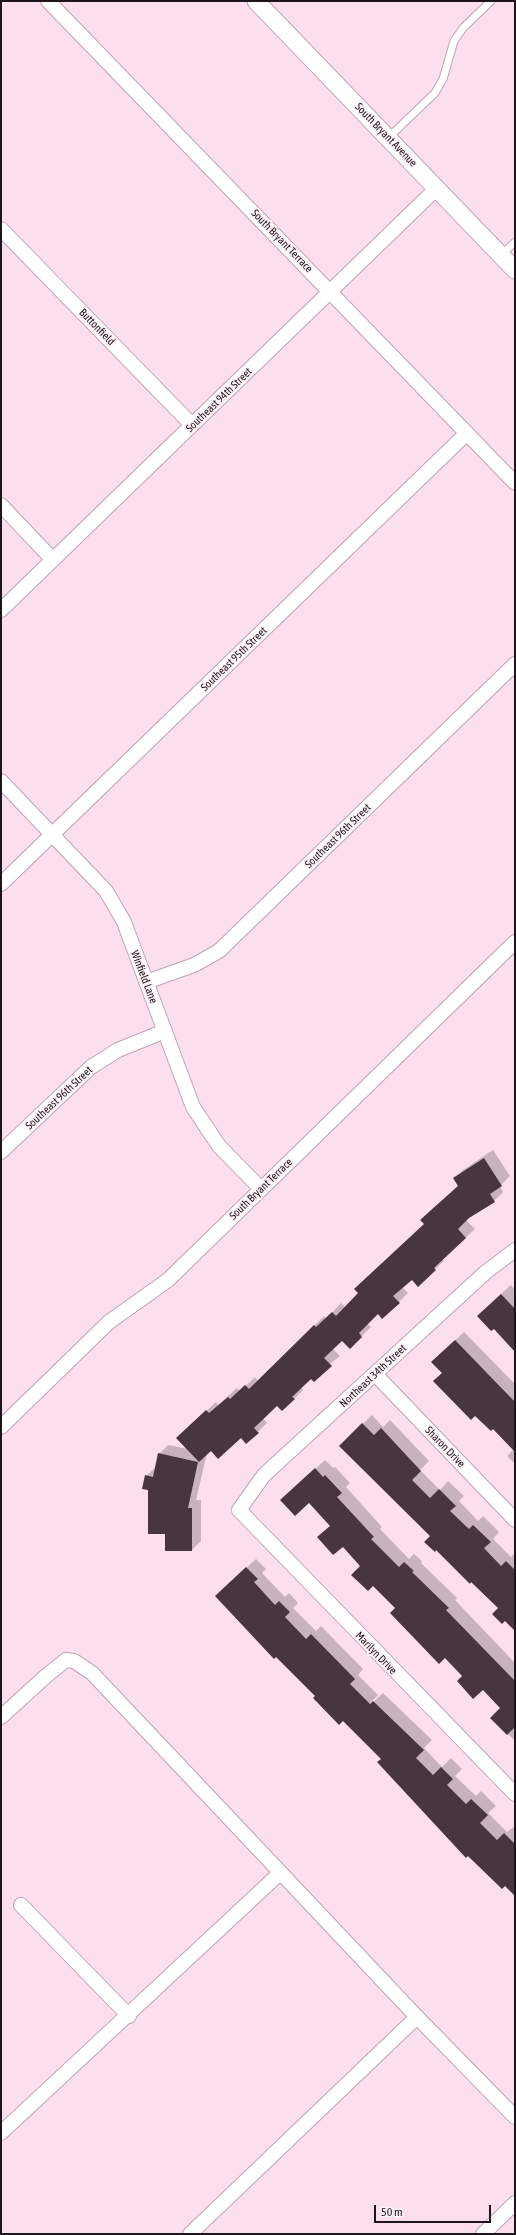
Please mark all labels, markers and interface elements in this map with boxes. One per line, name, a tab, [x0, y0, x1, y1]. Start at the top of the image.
street label: South Bryant Avenue	[352, 100, 420, 170]
street label: South Bryant Terrace	[249, 207, 315, 275]
street label: Buttonfield	[76, 306, 118, 348]
street label: Southeast 94th Street	[183, 365, 255, 435]
street label: Southeast 95th Street	[198, 624, 270, 694]
street label: Southeast 96th Street	[302, 801, 374, 871]
street label: Winfield Lane	[128, 949, 160, 1005]
street label: Southeast 96th Street	[23, 1064, 95, 1132]
street label: South Bryant Terrace	[227, 1156, 295, 1222]
street label: Northeast 34th Street	[337, 1342, 409, 1410]
street label: Sharon Drive	[422, 1424, 468, 1470]
street label: Marilyn Drive	[353, 1629, 399, 1677]
scale bar	[376, 2197, 493, 2223]
text: 50 m	[381, 2205, 403, 2219]

